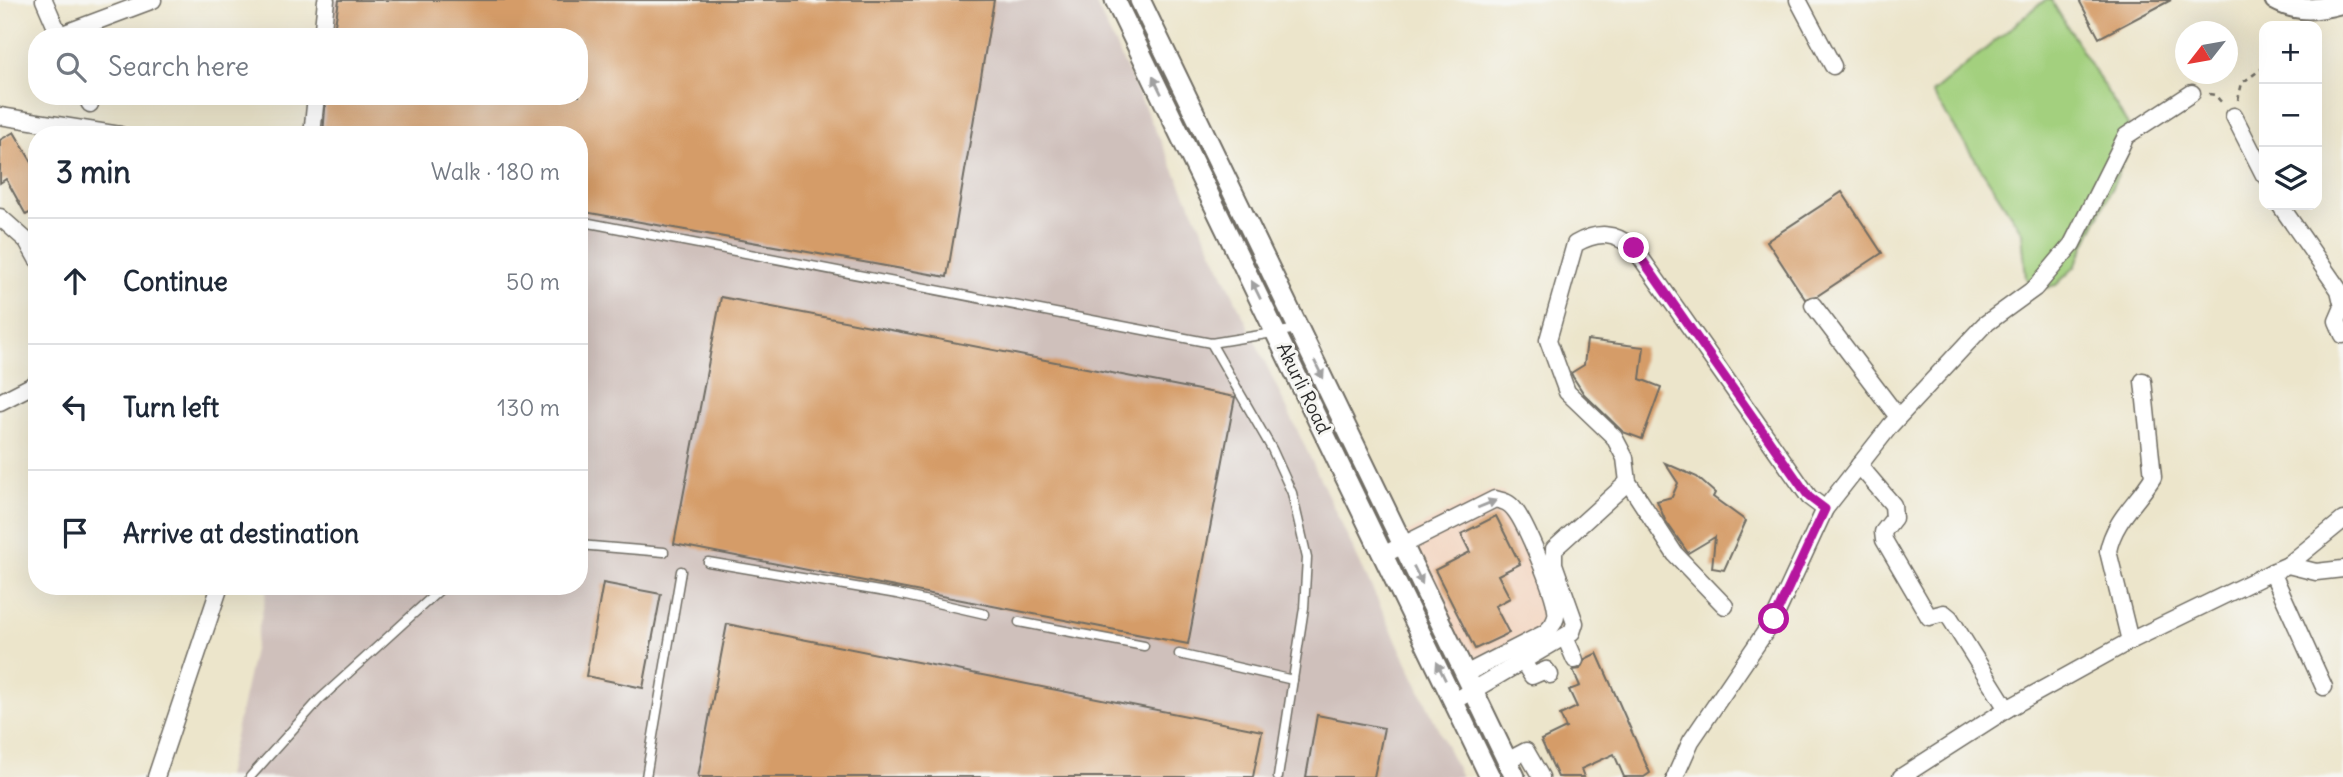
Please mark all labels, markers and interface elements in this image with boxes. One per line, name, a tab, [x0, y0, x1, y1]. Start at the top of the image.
north arrow	[2175, 21, 2238, 84]
map controls	[2259, 21, 2322, 210]
button: +	[2259, 21, 2322, 84]
search box	[28, 28, 588, 105]
icon: search	[52, 48, 90, 86]
text: Search here	[108, 50, 249, 83]
one-way arrow	[1151, 75, 1162, 95]
button: −	[2259, 84, 2322, 147]
button: layers	[2259, 147, 2322, 210]
text: 3 min	[56, 153, 131, 191]
text: Walk · 180 m	[431, 157, 560, 186]
route end	[1618, 232, 1649, 263]
icon: ahead	[56, 262, 94, 300]
text: Continue	[123, 265, 228, 298]
text: 50 m	[506, 267, 560, 296]
one-way arrow	[1250, 280, 1262, 300]
street label: Akurli Road	[1272, 339, 1336, 437]
one-way arrow	[1313, 360, 1325, 380]
icon: left	[56, 388, 94, 426]
text: Turn left	[123, 391, 219, 424]
text: 130 m	[497, 393, 560, 422]
one-way arrow	[1476, 499, 1497, 510]
icon: arrive	[56, 514, 94, 552]
text: Arrive at destination	[123, 517, 359, 550]
one-way arrow	[1412, 565, 1424, 585]
route start	[1758, 603, 1789, 634]
one-way arrow	[1435, 660, 1446, 681]

